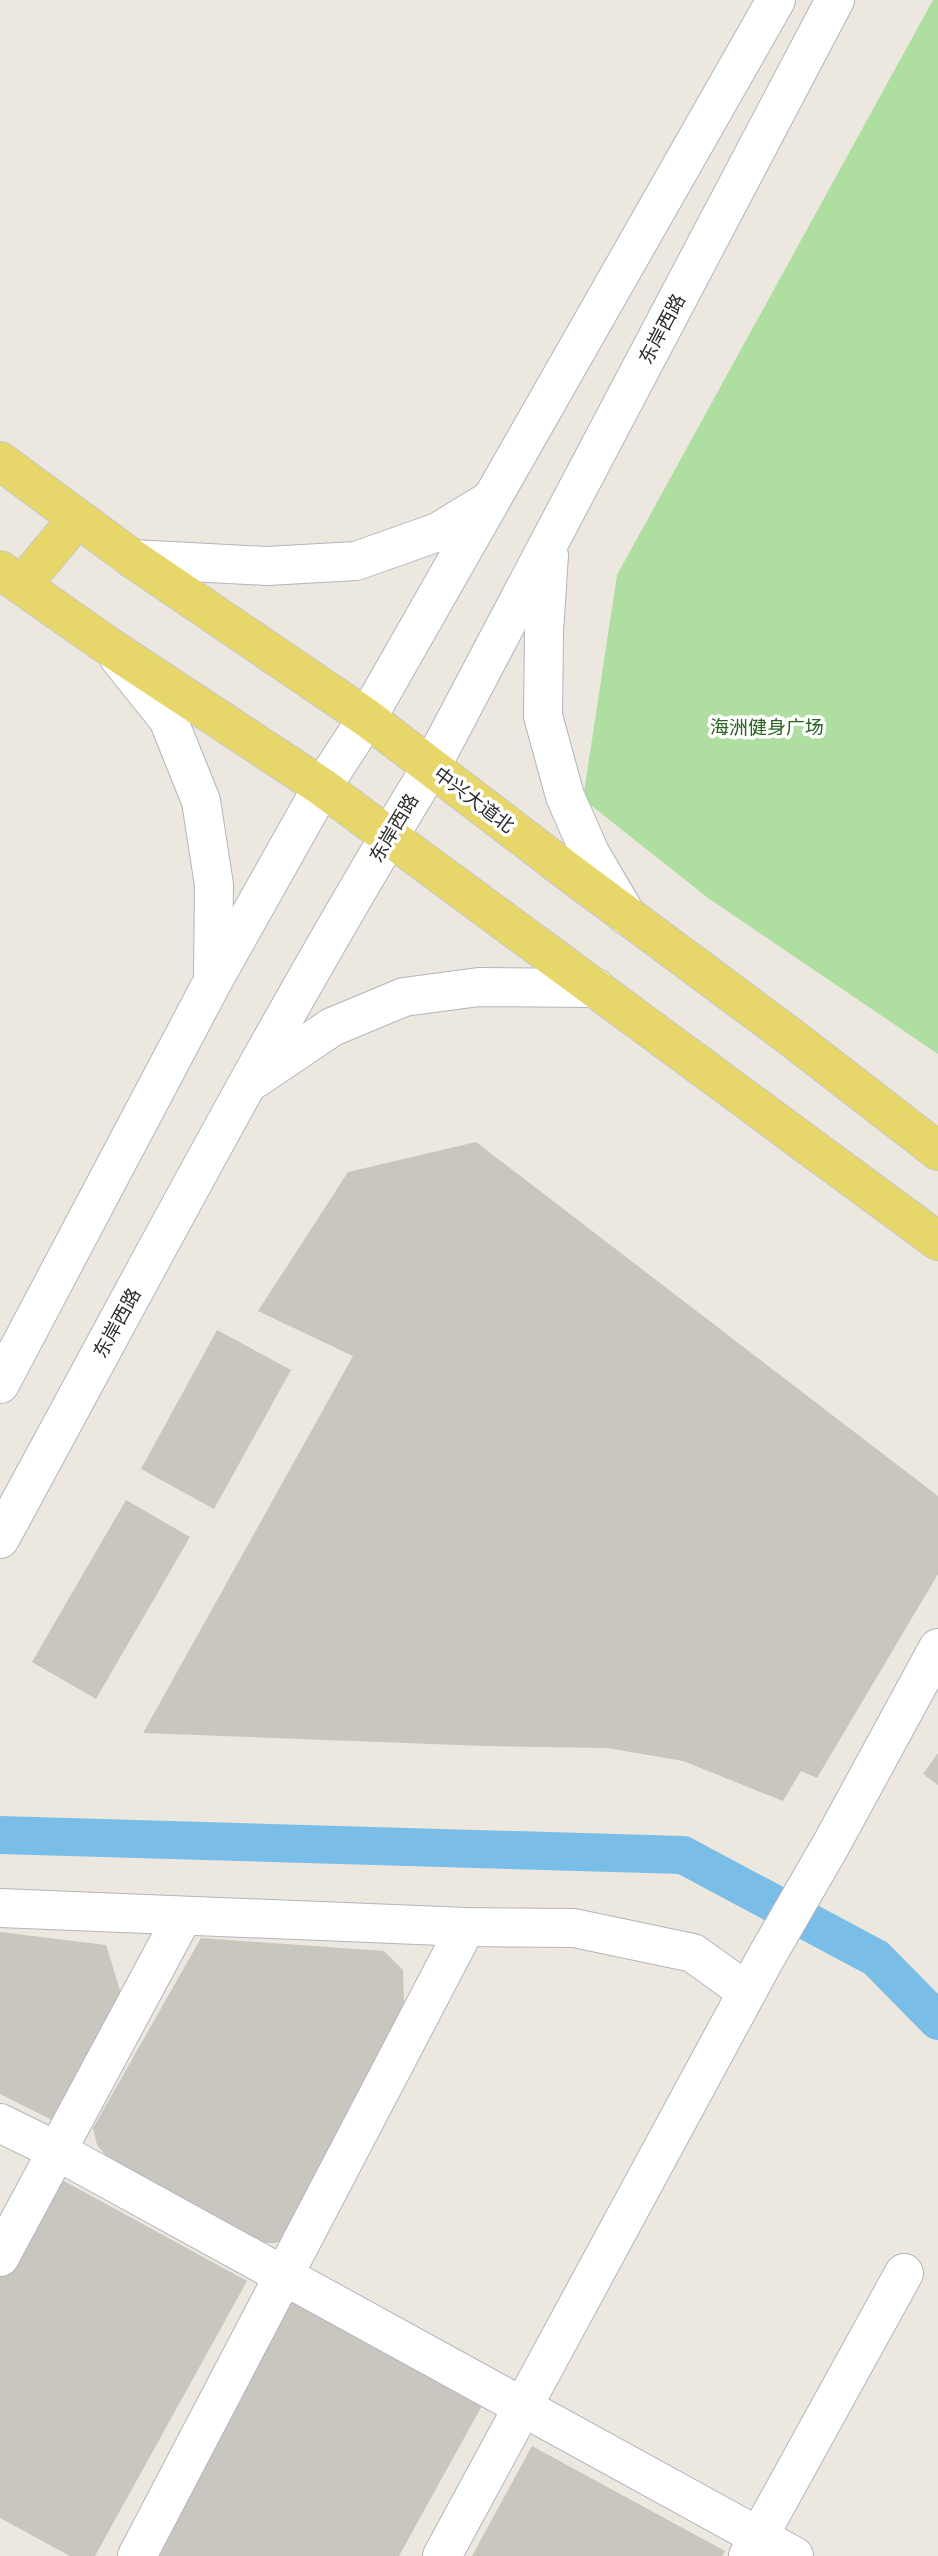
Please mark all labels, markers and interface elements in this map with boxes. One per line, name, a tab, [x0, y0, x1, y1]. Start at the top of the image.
street label: 东岸西路	[634, 290, 690, 368]
park label: 海洲健身广场	[710, 716, 824, 739]
street label: 中兴大道北	[429, 762, 519, 838]
street label: 东岸西路	[365, 789, 423, 867]
street label: 东岸西路	[89, 1284, 145, 1362]

